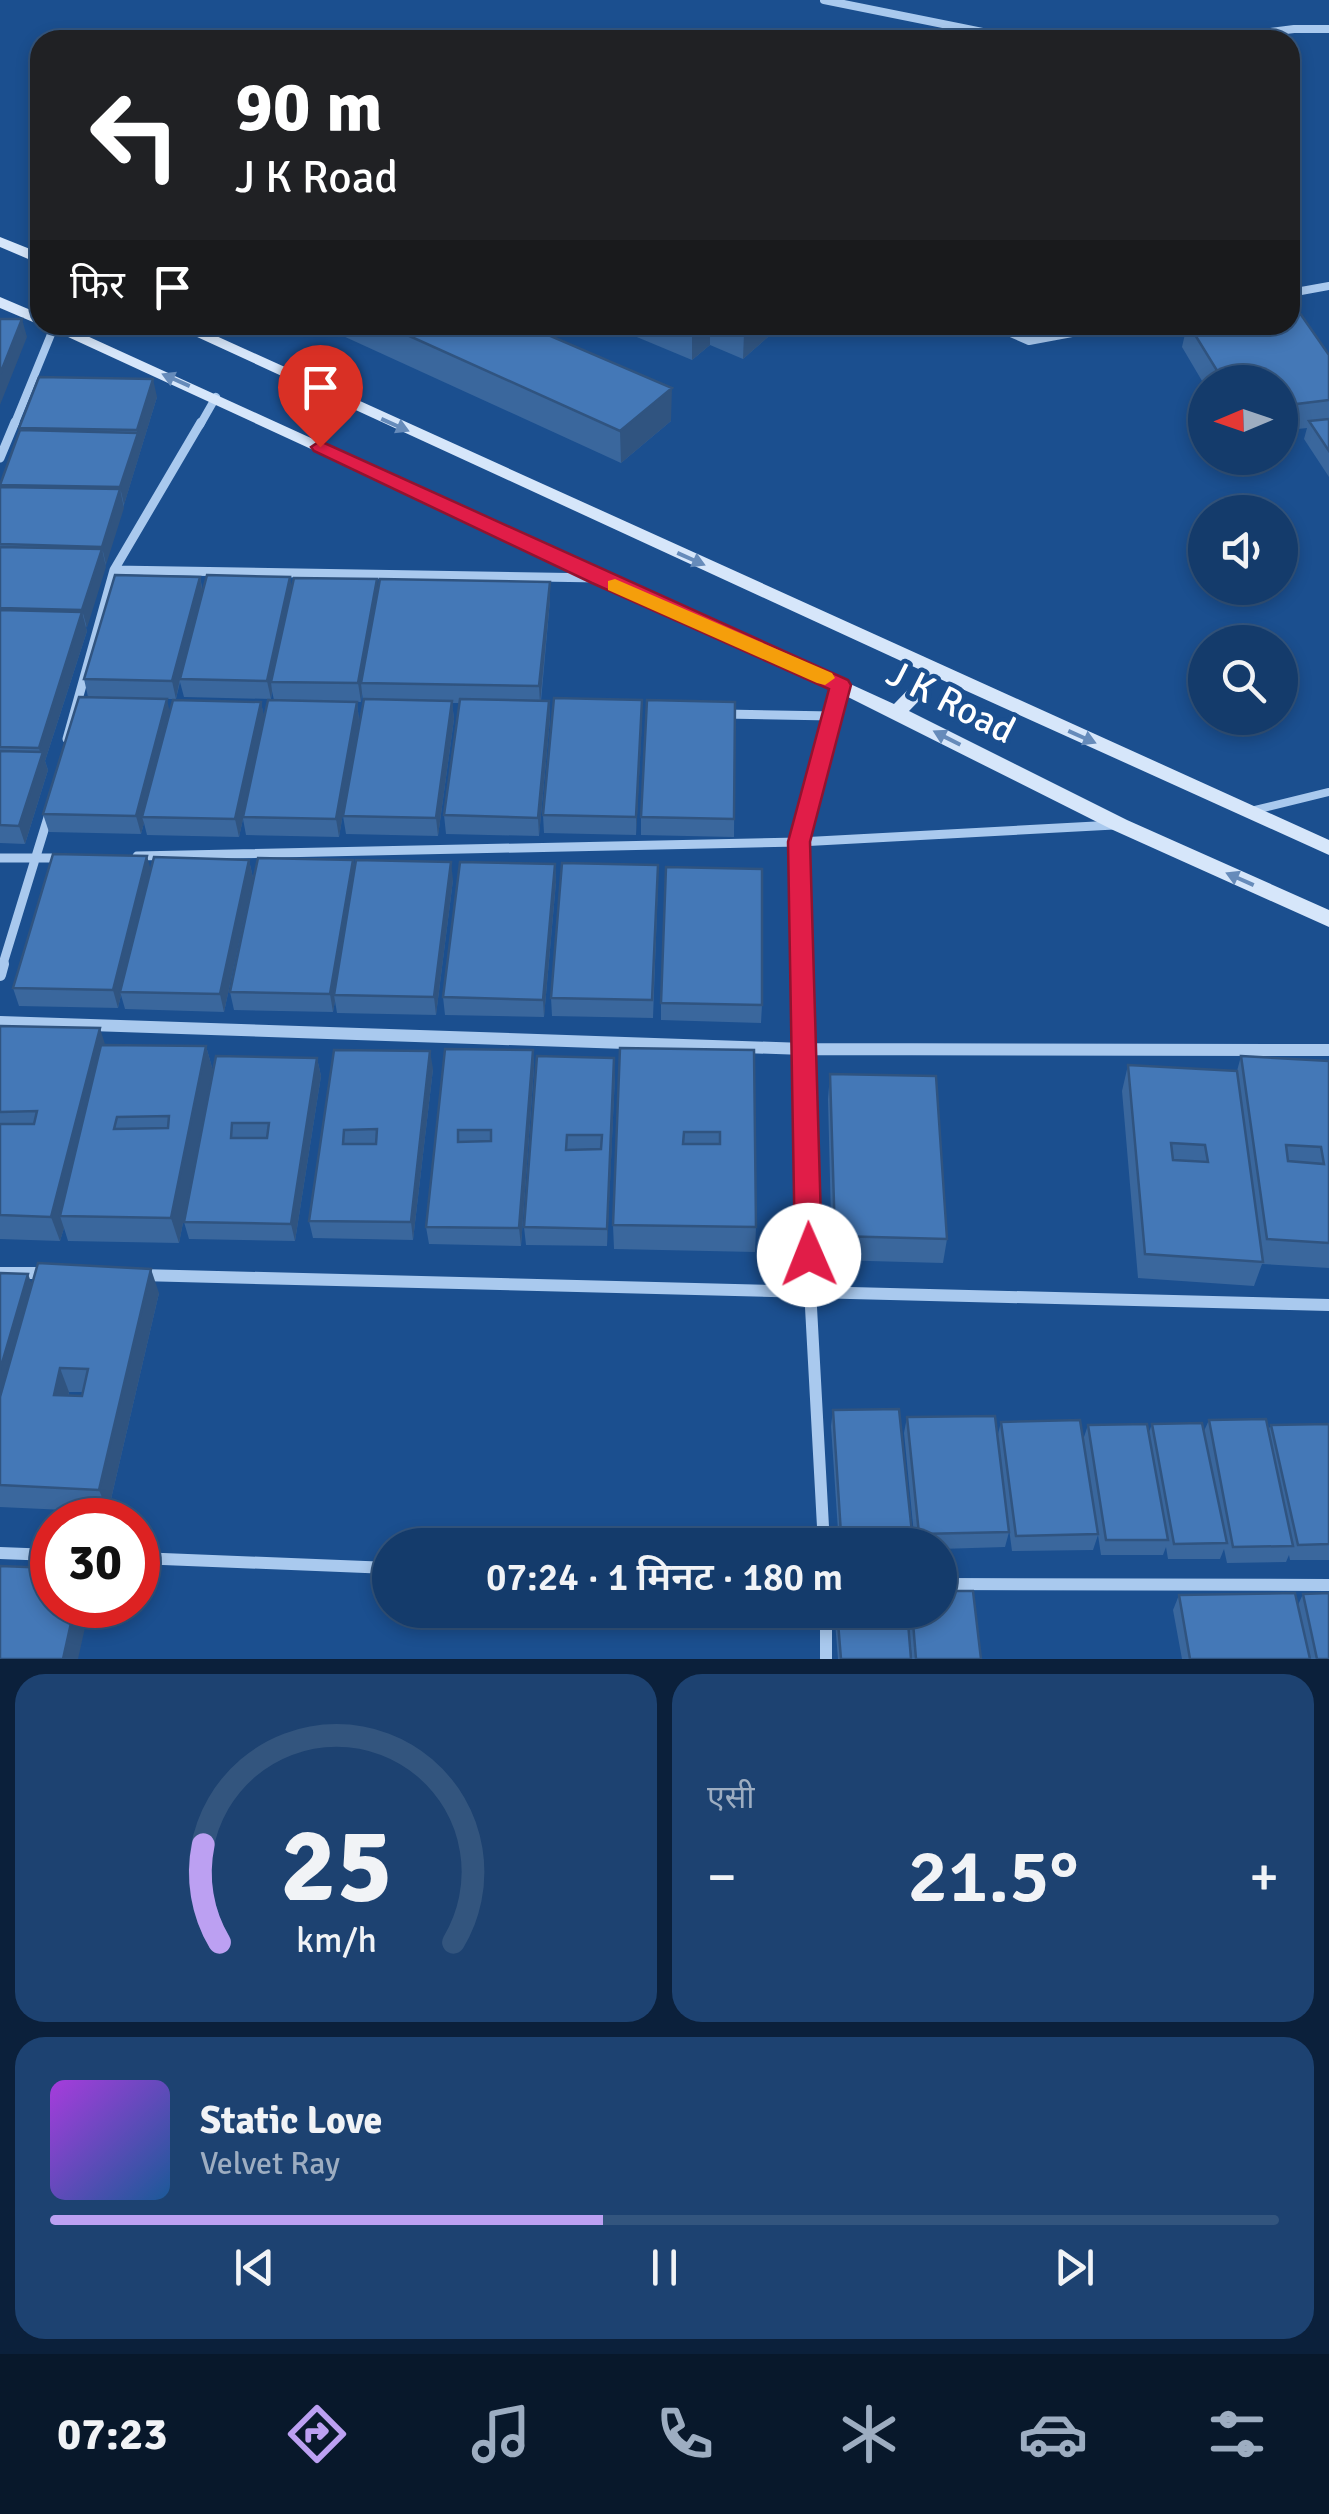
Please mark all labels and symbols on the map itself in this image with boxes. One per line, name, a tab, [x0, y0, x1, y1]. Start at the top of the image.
pin	[278, 345, 363, 448]
north arrow	[1188, 365, 1298, 475]
one-way arrow	[161, 372, 191, 388]
one-way arrow	[380, 417, 410, 433]
one-way arrow	[676, 551, 706, 567]
street label: J K Road	[879, 650, 1023, 754]
one-way arrow	[1067, 729, 1097, 745]
one-way arrow	[932, 730, 961, 747]
one-way arrow	[1225, 871, 1255, 887]
position arrow	[757, 1203, 861, 1307]
speed limit sign: 30	[30, 1498, 160, 1628]

